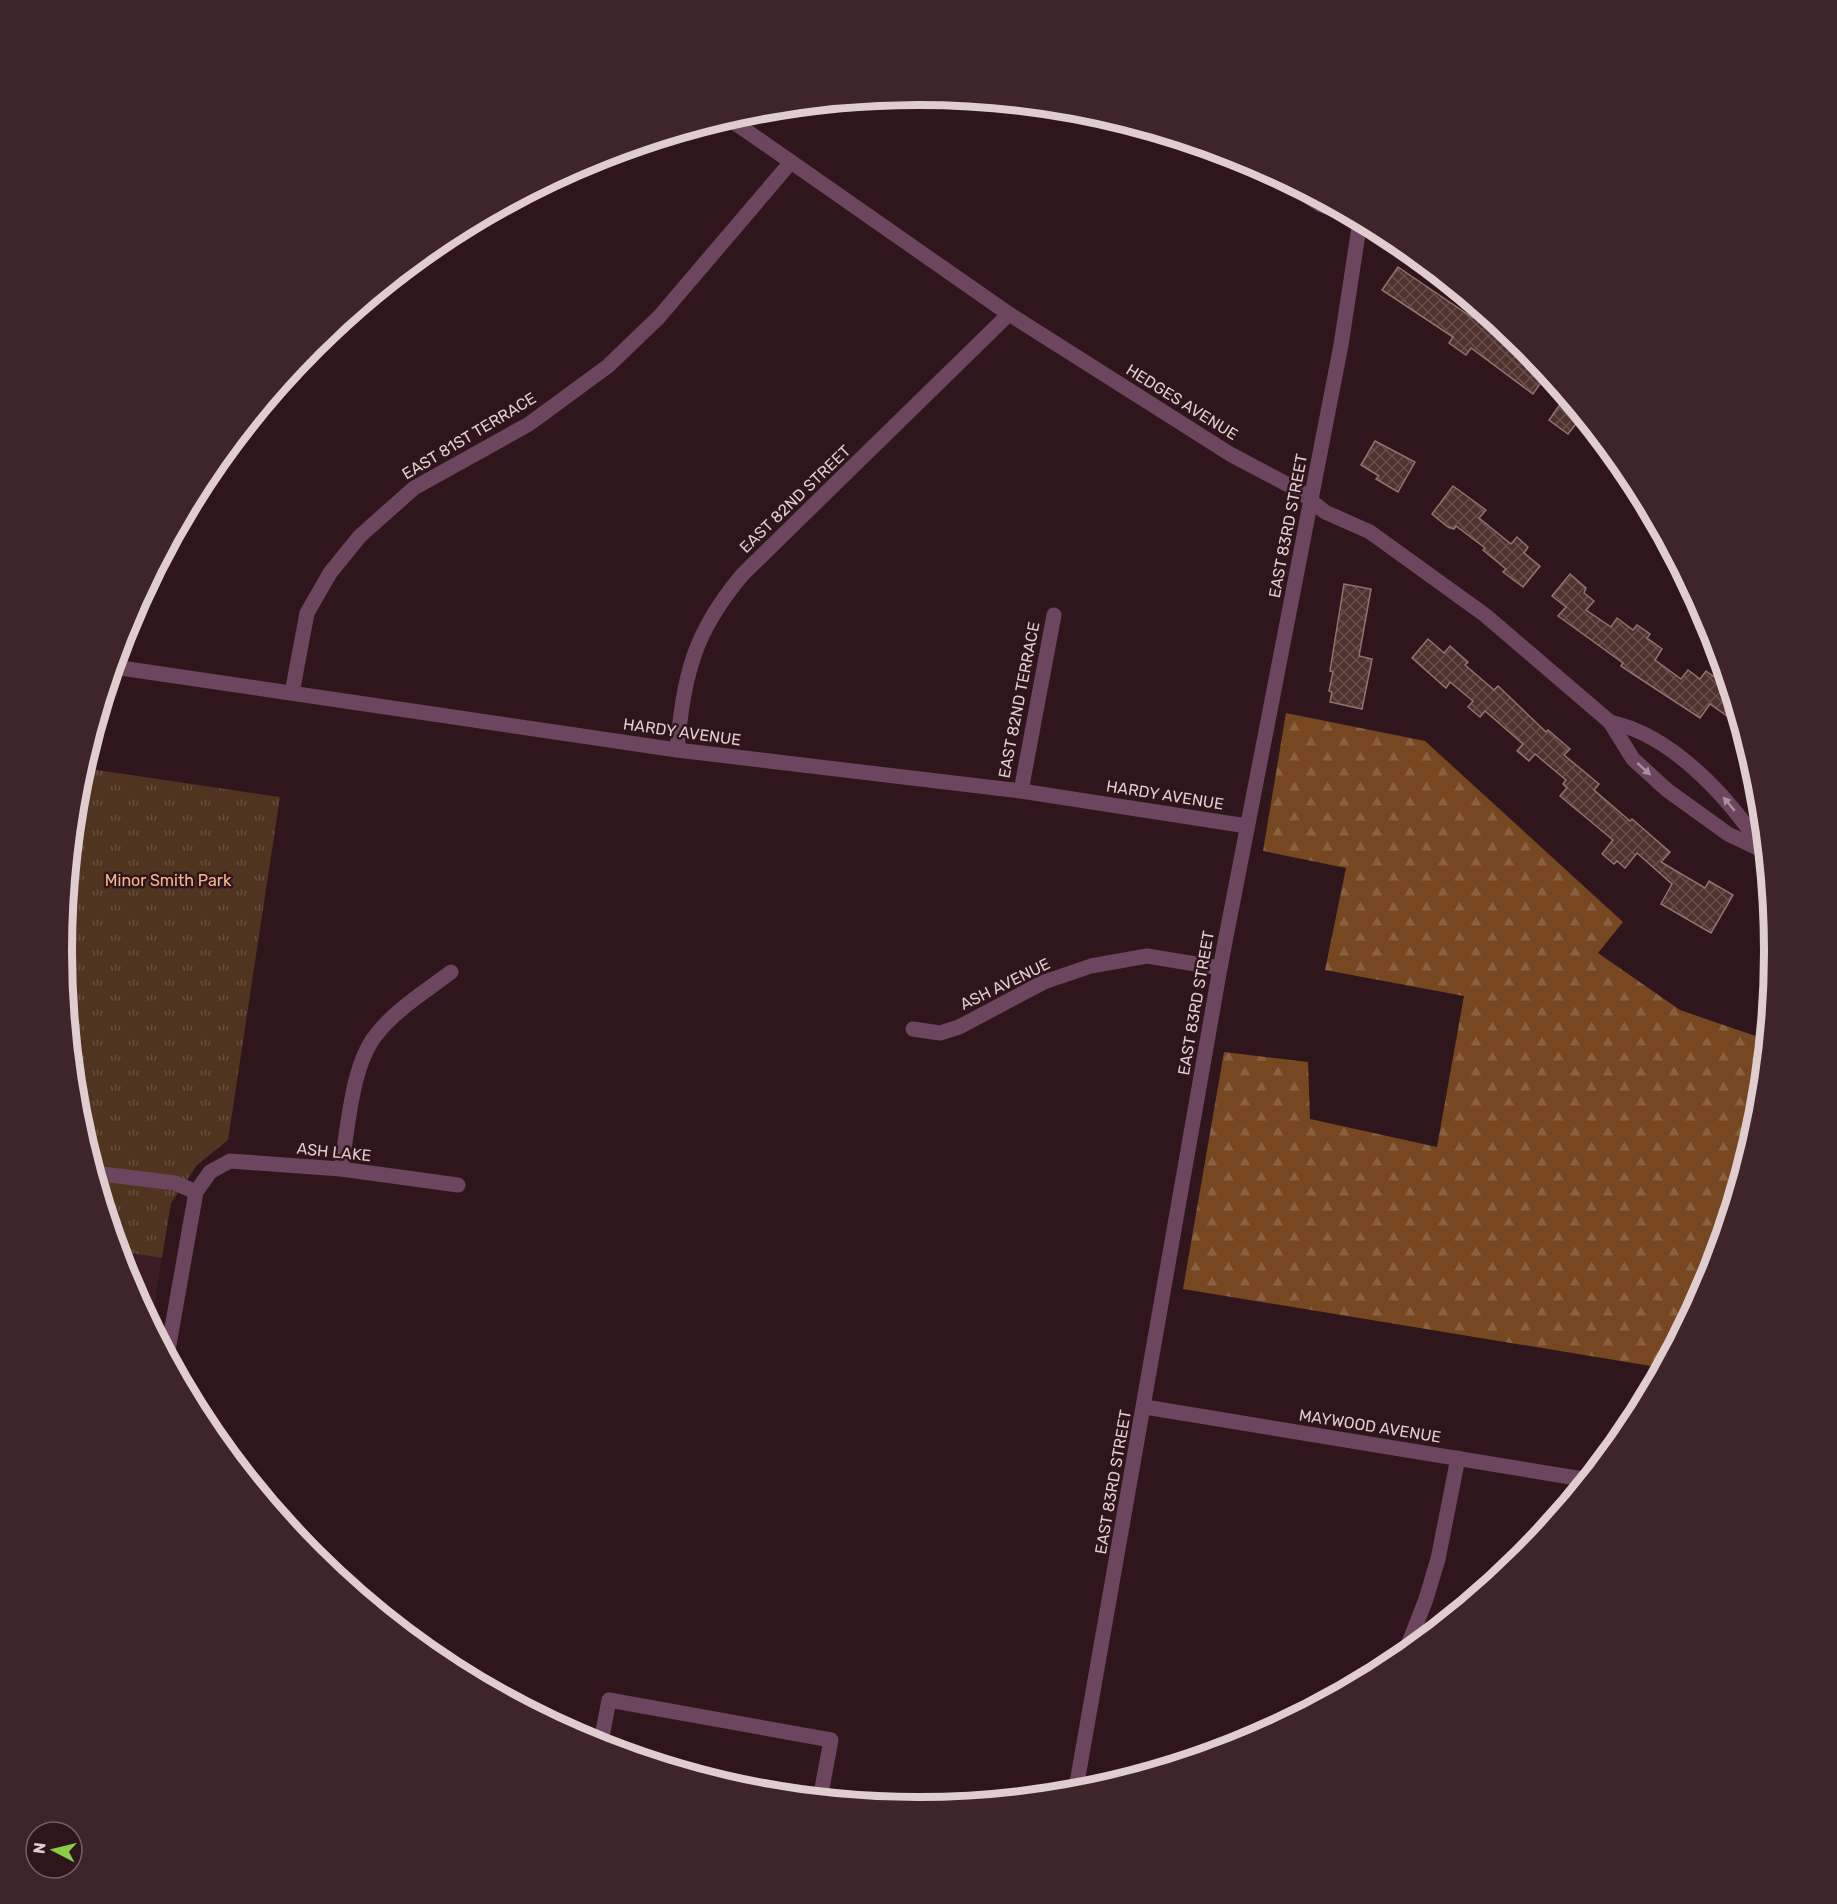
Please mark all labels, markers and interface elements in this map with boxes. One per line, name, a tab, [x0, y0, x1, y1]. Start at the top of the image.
street label: HEDGES AVENUE	[1123, 360, 1241, 444]
street label: EAST 81ST TERRACE	[399, 388, 539, 484]
street label: EAST 82ND STREET	[736, 441, 854, 557]
street label: EAST 83RD STREET	[1265, 452, 1311, 600]
street label: EAST 82ND TERRACE	[995, 620, 1043, 780]
street label: HARDY AVENUE	[622, 714, 742, 750]
one-way arrow	[1636, 762, 1651, 775]
street label: HARDY AVENUE	[1105, 776, 1225, 814]
one-way arrow	[1723, 797, 1736, 812]
park label: Minor Smith Park	[105, 871, 232, 890]
street label: EAST 83RD STREET	[1174, 929, 1218, 1077]
street label: ASH AVENUE	[957, 954, 1053, 1014]
street label: ASH LAKE	[296, 1139, 372, 1165]
street label: MAYWOOD AVENUE	[1298, 1405, 1442, 1447]
street label: EAST 83RD STREET	[1091, 1408, 1135, 1556]
north arrow	[24, 1820, 84, 1880]
text: N	[29, 1841, 50, 1855]

